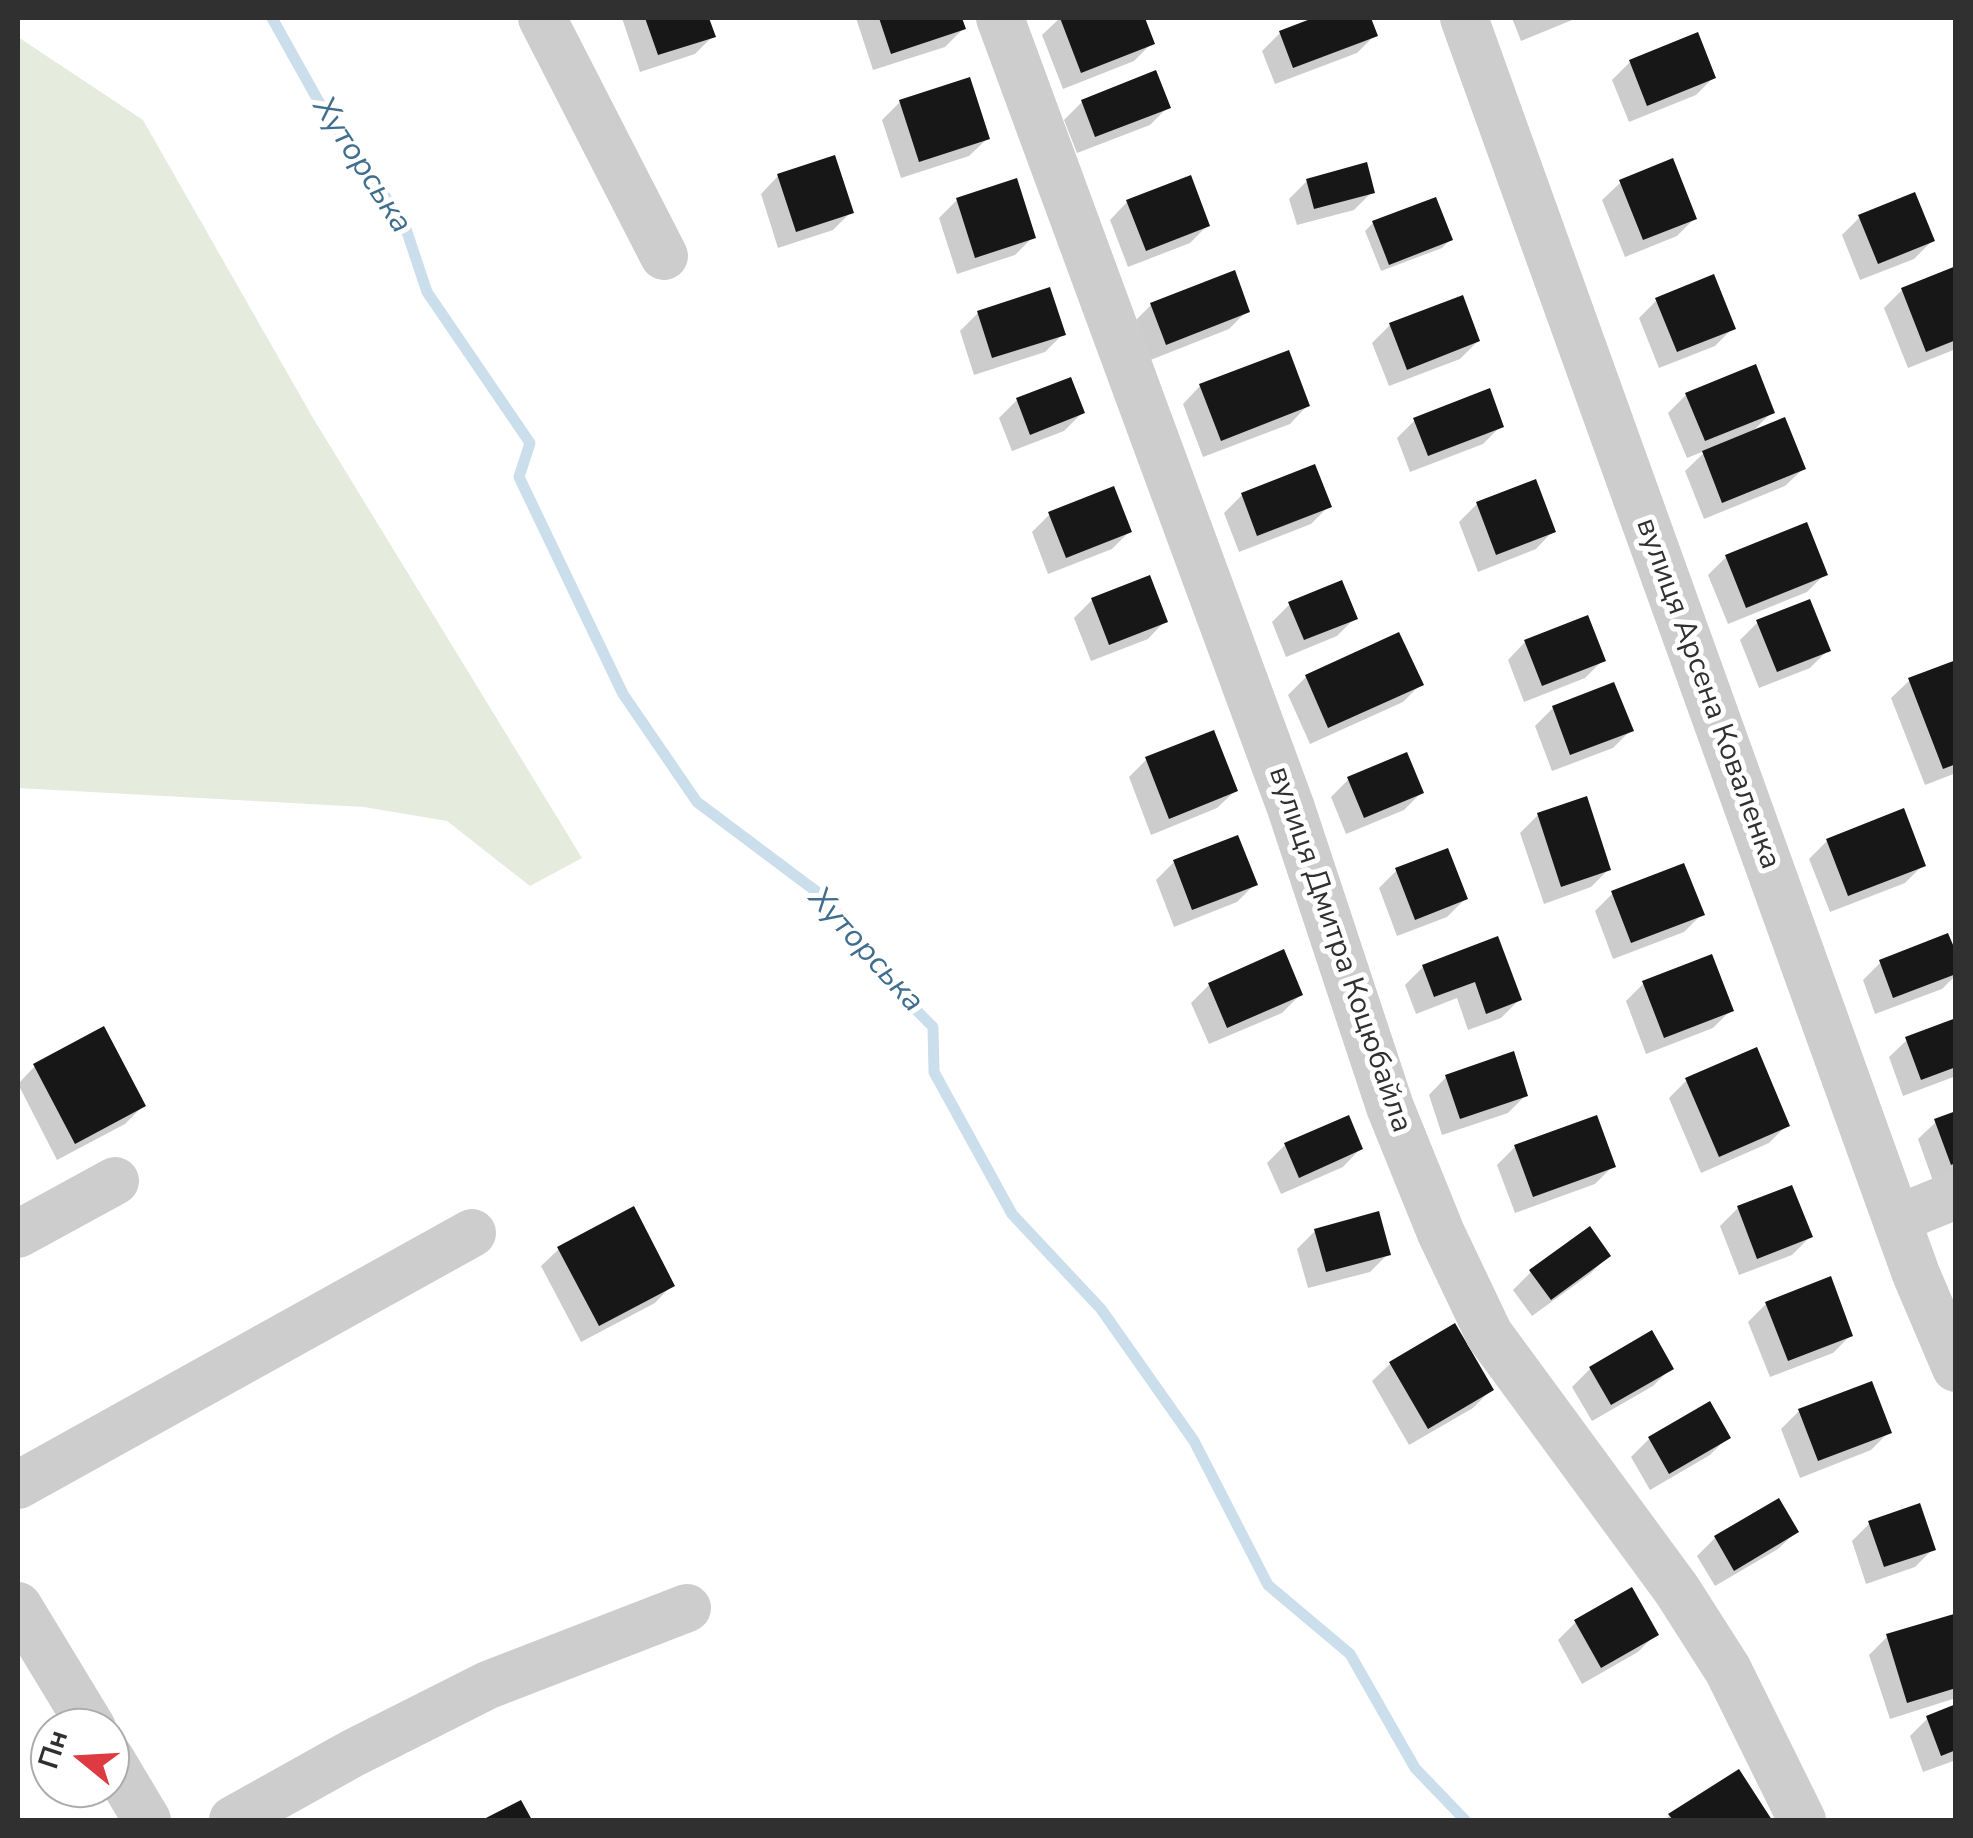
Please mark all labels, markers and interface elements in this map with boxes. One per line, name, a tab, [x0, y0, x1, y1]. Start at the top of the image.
water label: Хуторська	[303, 91, 419, 241]
street label: вулиця Арсена Коваленка	[1627, 514, 1787, 874]
street label: вулиця Дмитра Коцюбайла	[1259, 762, 1419, 1138]
water label: Хуторська	[799, 881, 931, 1021]
north arrow	[30, 1708, 130, 1808]
text: Пн	[29, 1725, 77, 1774]

